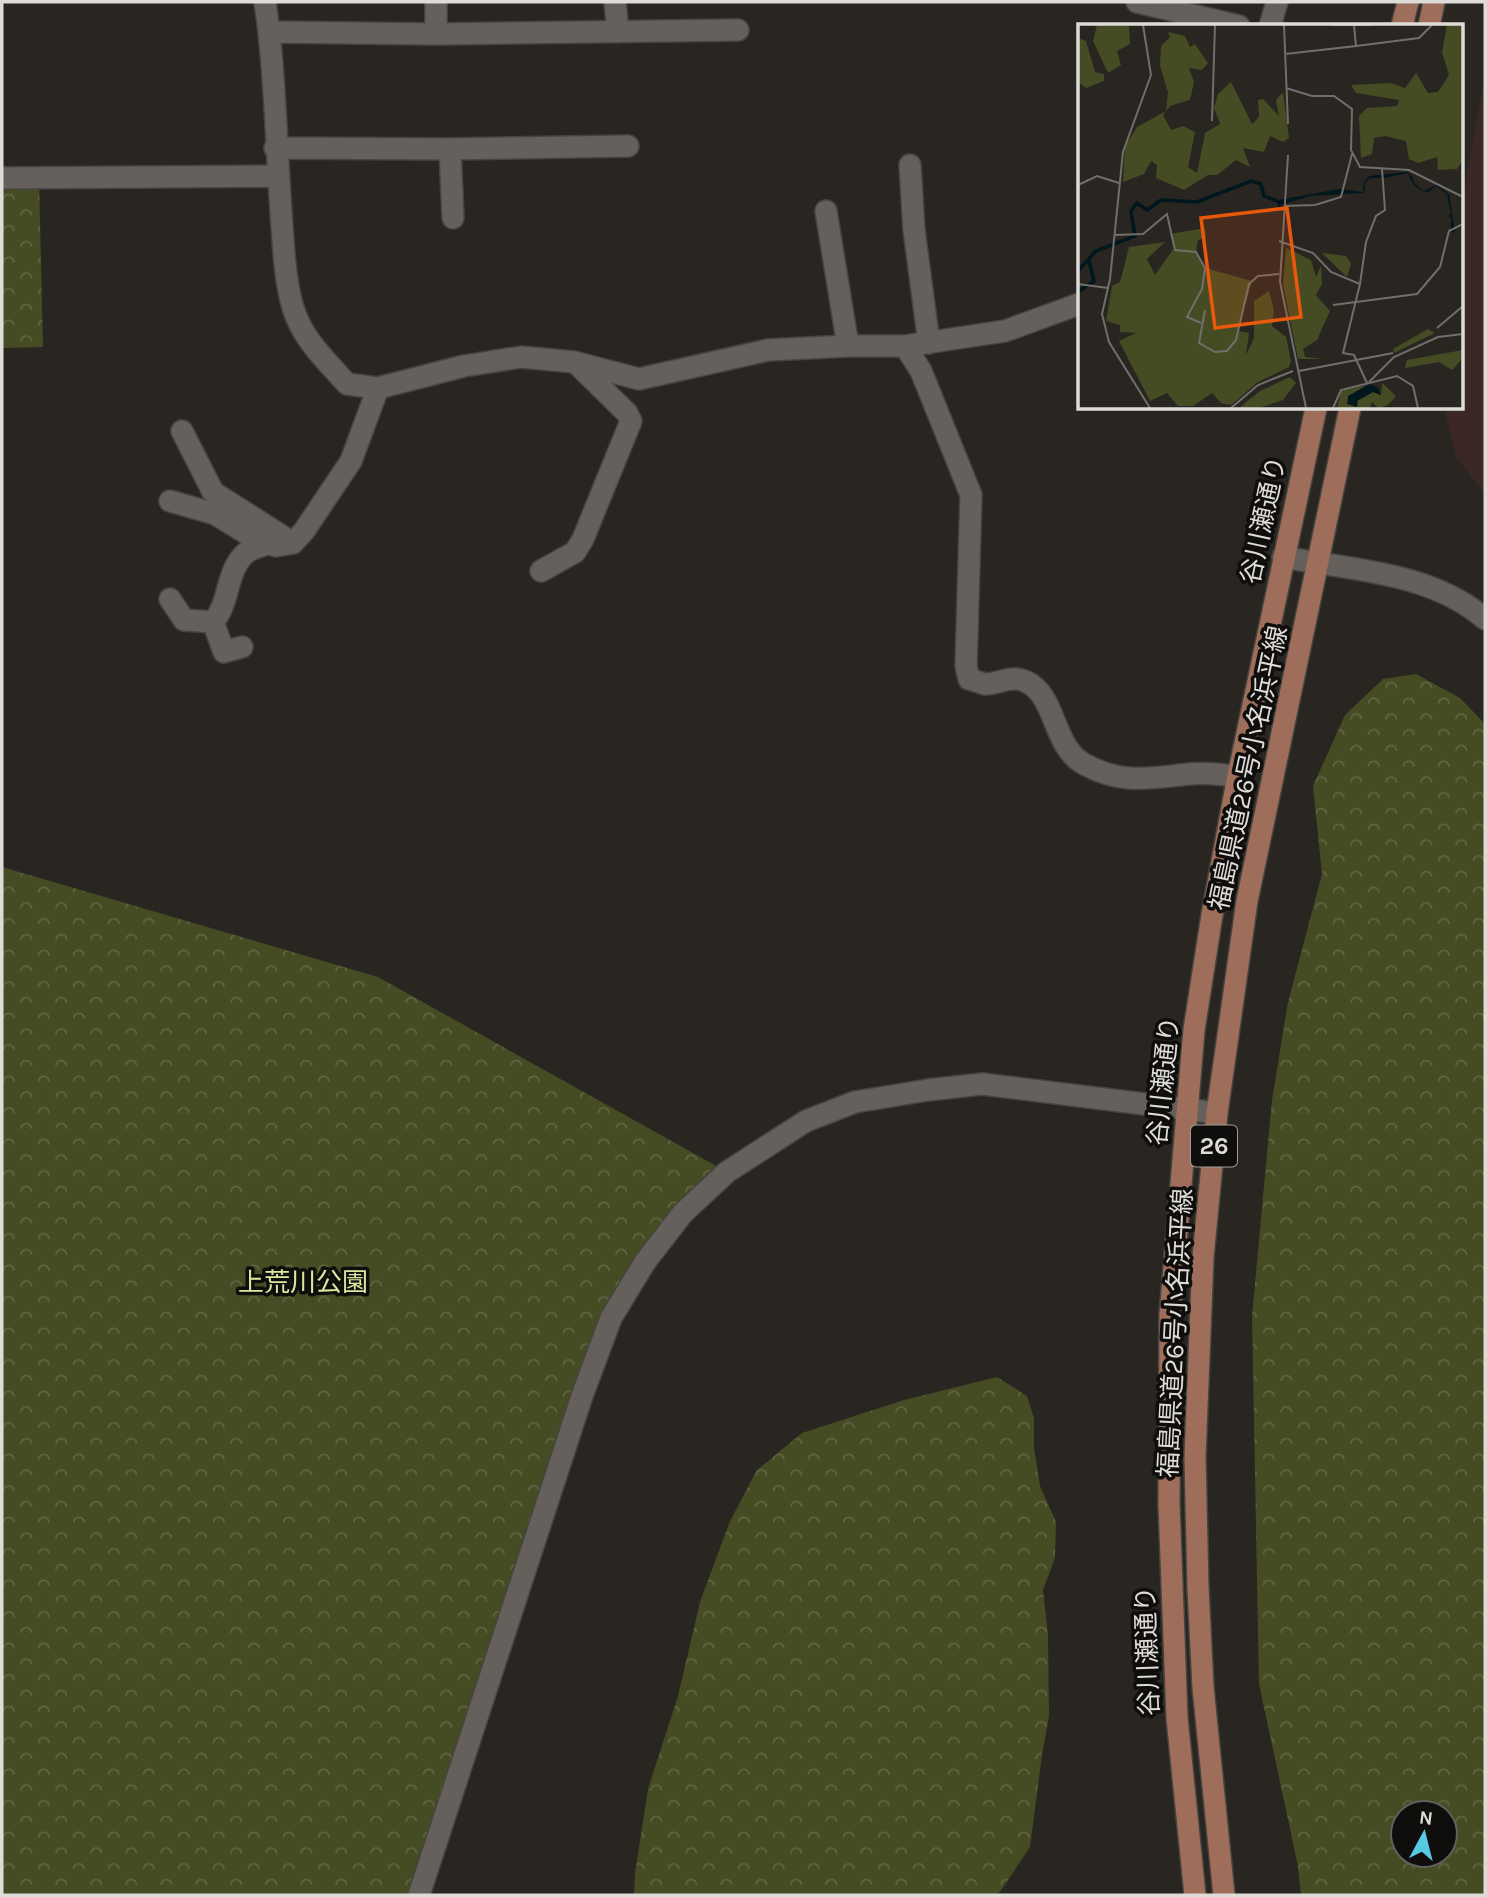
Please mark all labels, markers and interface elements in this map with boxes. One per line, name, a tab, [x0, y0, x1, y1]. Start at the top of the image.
inset map	[1078, 24, 1462, 410]
street label: 谷川瀬通り	[1235, 453, 1292, 587]
street label: 福島県道26号小名浜平線	[1203, 623, 1294, 913]
street label: 谷川瀬通り	[1141, 1015, 1186, 1147]
road number: 26	[1191, 1126, 1237, 1166]
street label: 福島県道26号小名浜平線	[1152, 1187, 1199, 1479]
park label: 上荒川公園	[238, 1267, 368, 1298]
street label: 谷川瀬通り	[1130, 1585, 1165, 1716]
north arrow	[1389, 1799, 1459, 1869]
text: N	[1418, 1806, 1434, 1830]

